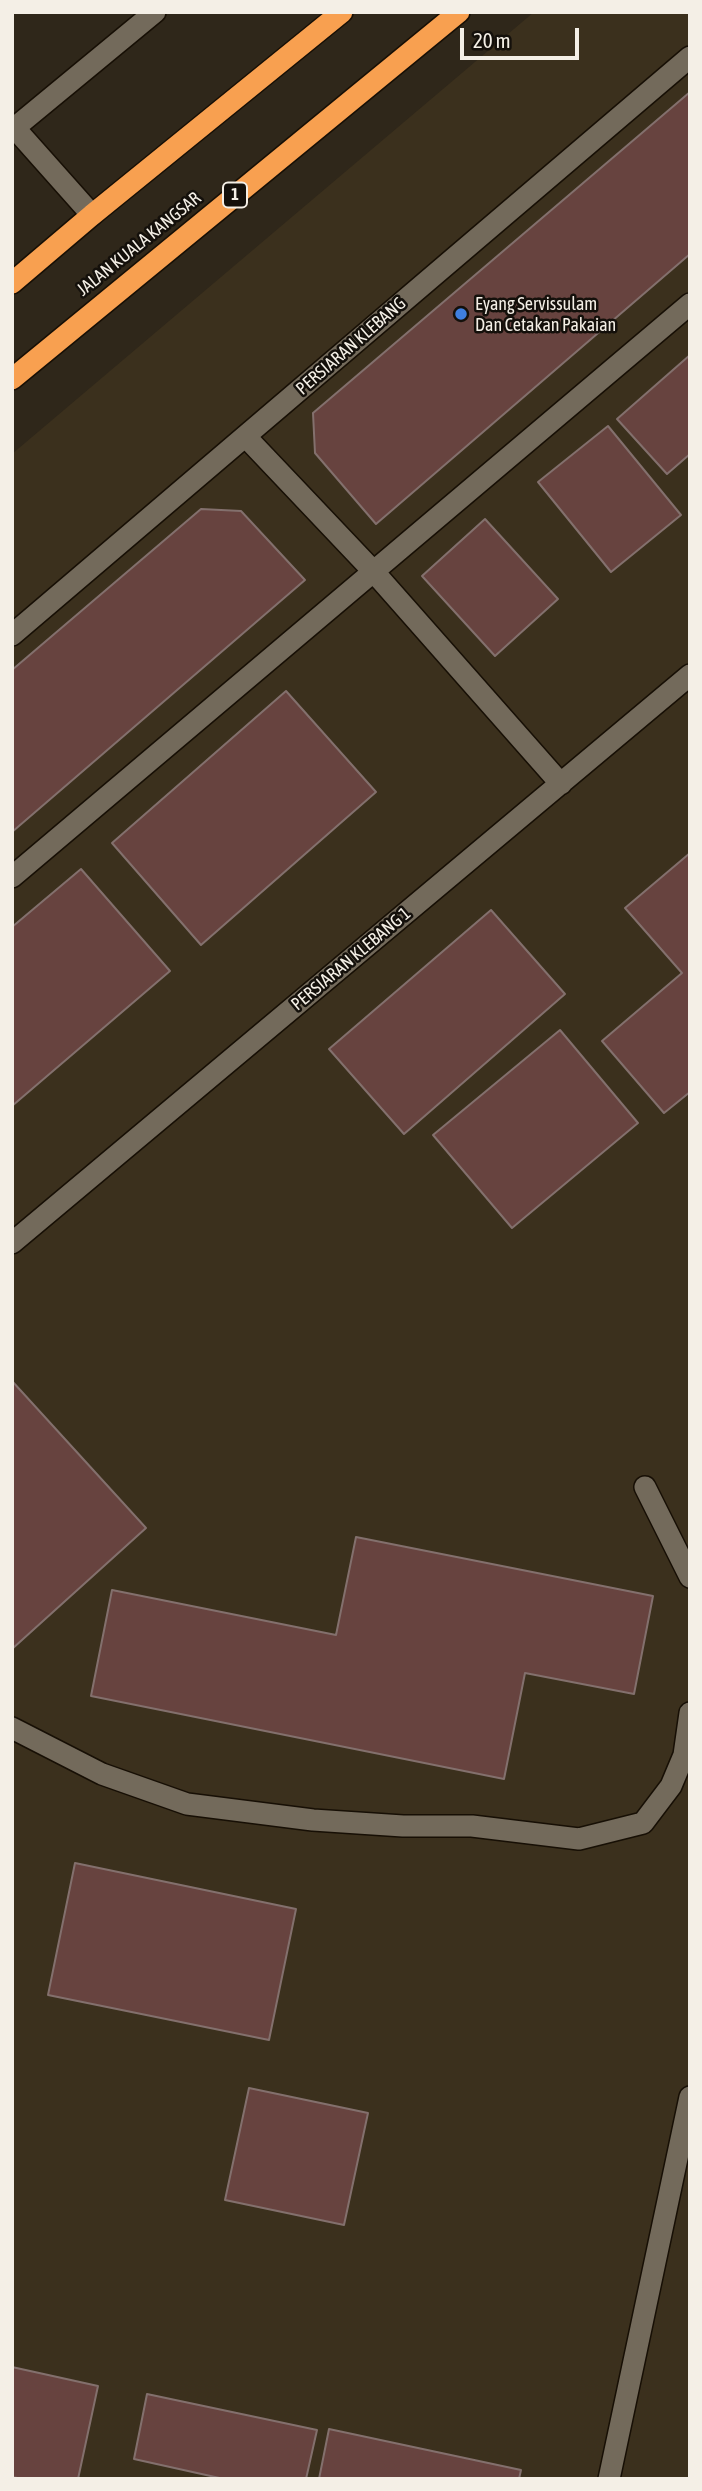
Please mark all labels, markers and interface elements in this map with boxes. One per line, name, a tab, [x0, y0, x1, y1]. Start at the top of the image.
scale bar	[464, 14, 583, 58]
text: 20 m	[473, 28, 511, 52]
road number: 1	[223, 182, 247, 208]
street label: JALAN KUALA KANGSAR	[73, 187, 205, 301]
street label: PERSIARAN KLEBANG	[292, 292, 410, 400]
place label: Eyang Servissulam Dan Cetakan Pakaian	[475, 293, 616, 336]
marker: Eyang Servissulam Dan Cetakan Pakaian	[453, 306, 469, 322]
street label: PERSIARAN KLEBANG 1	[287, 903, 415, 1015]

